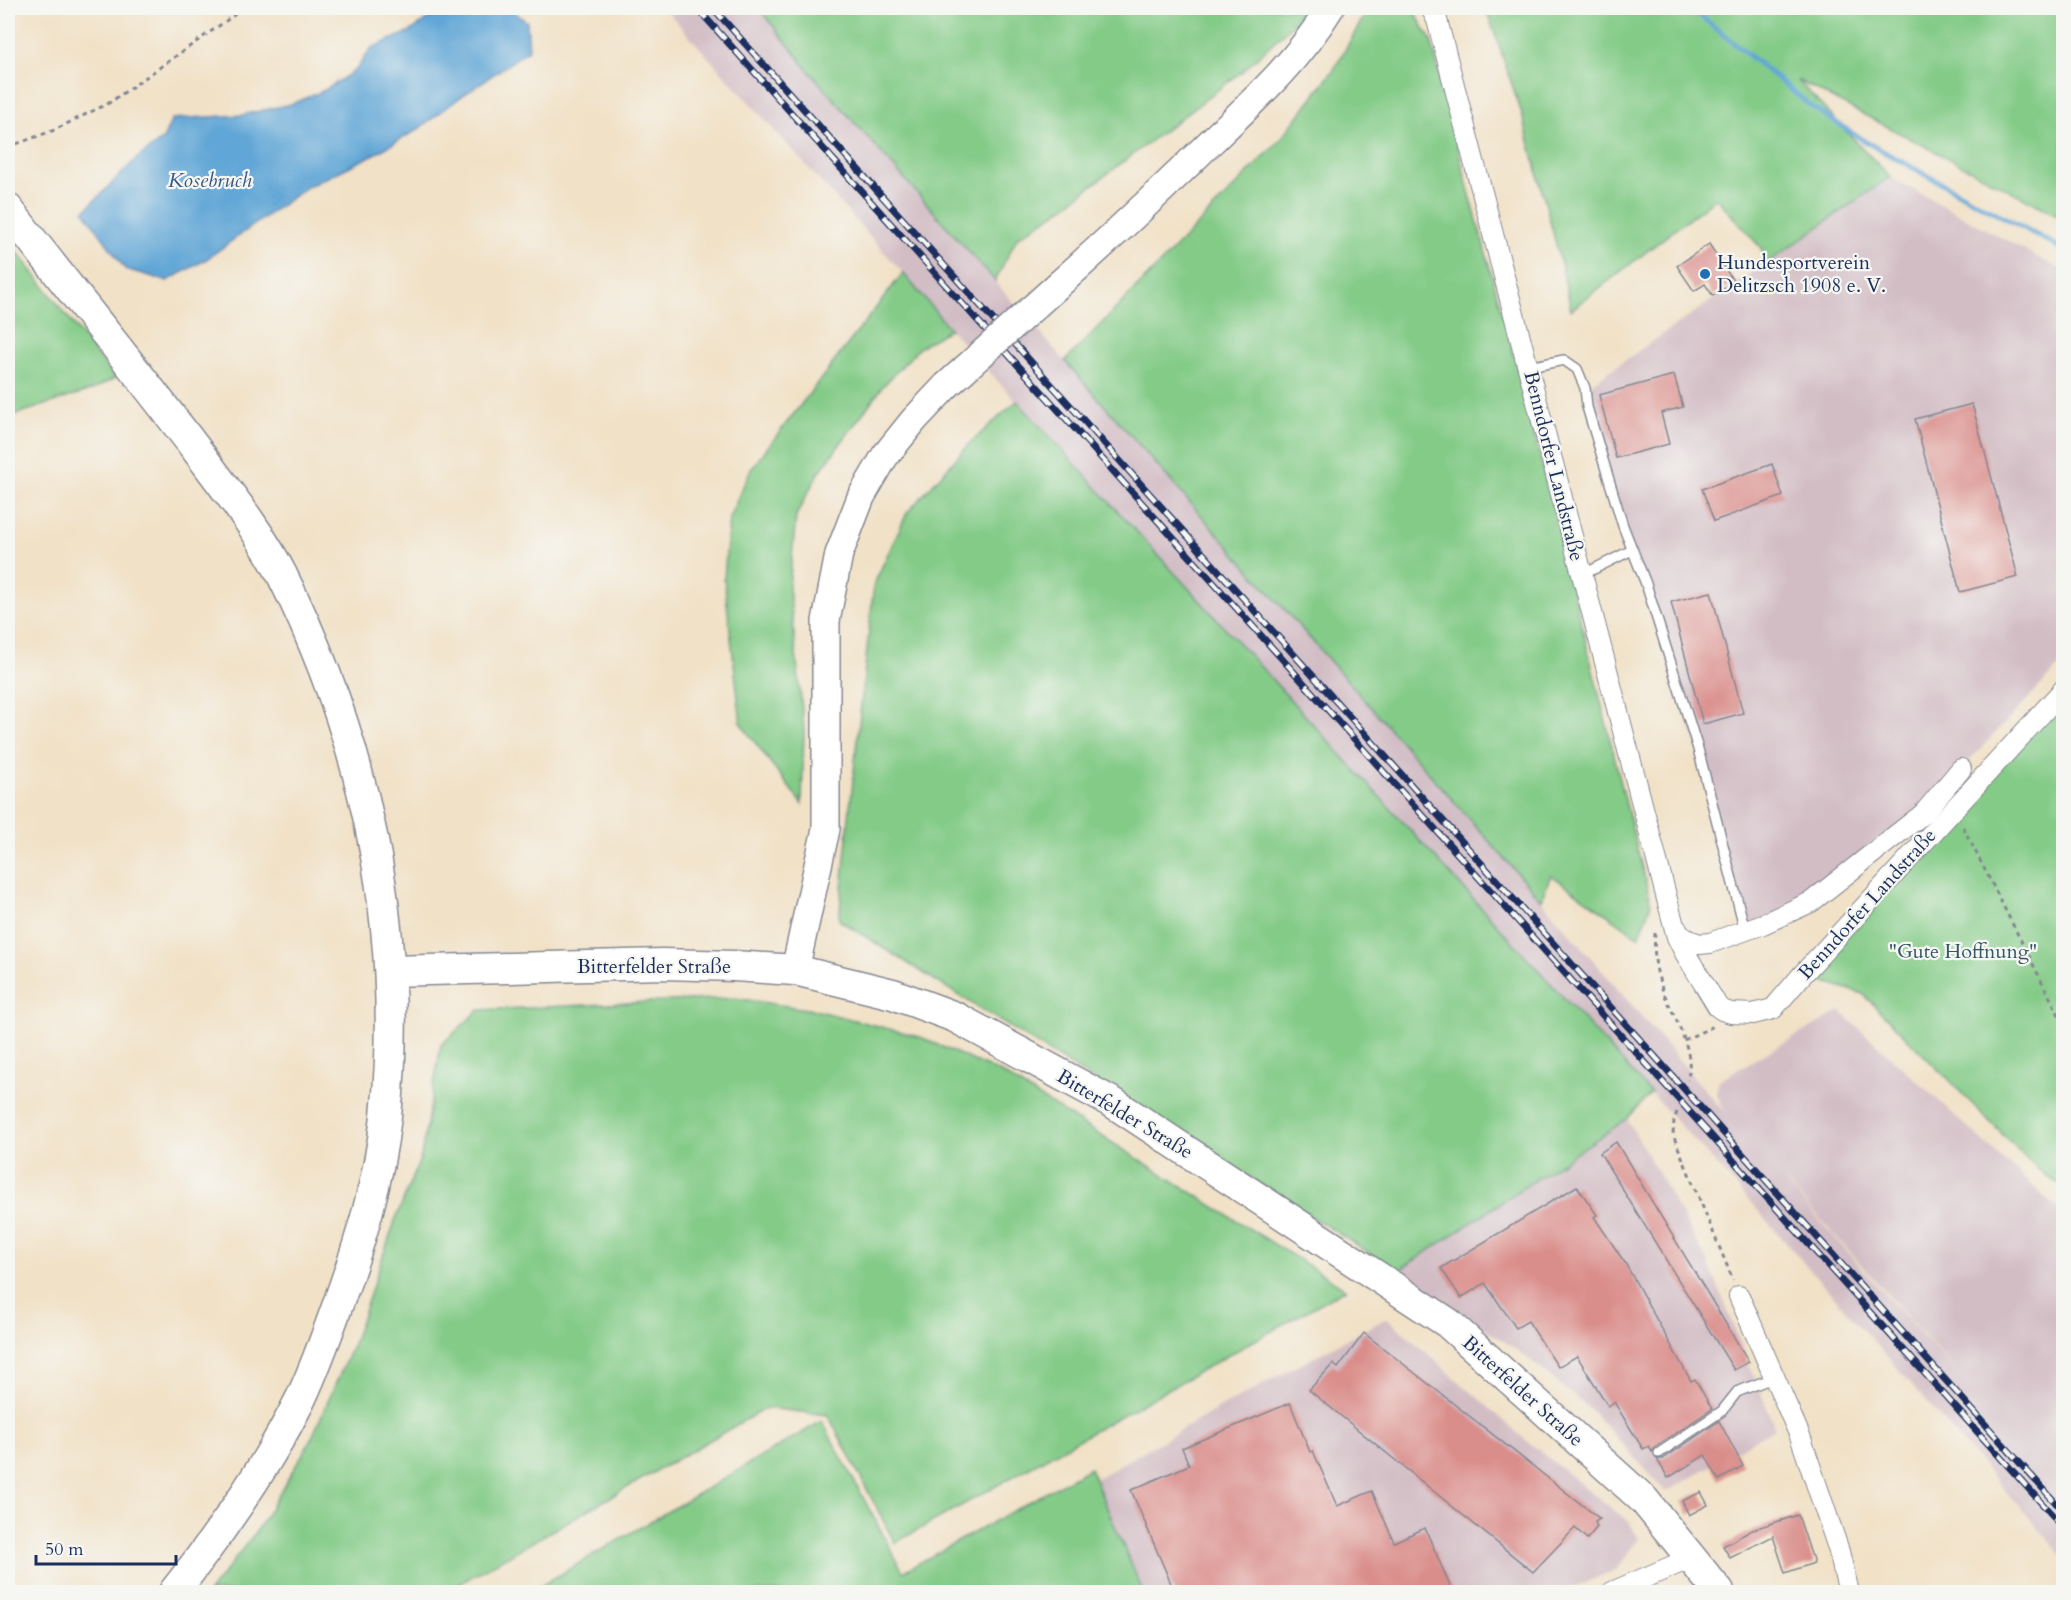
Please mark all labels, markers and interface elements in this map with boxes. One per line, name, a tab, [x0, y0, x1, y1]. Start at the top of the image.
water label: Kosebruch	[168, 166, 252, 195]
place label: Hundesportverein Delitzsch 1908 e. V.	[1717, 249, 1886, 299]
marker: Hundesportverein Delitzsch 1908 e. V.	[1698, 267, 1712, 281]
street label: Benndorfer Landstraße	[1517, 368, 1591, 564]
street label: Benndorfer Landstraße	[1792, 823, 1942, 985]
park label: "Gute Hoffnung"	[1889, 938, 2037, 965]
street label: Bitterfelder Straße	[577, 953, 731, 980]
street label: Bitterfelder Straße	[1052, 1063, 1198, 1165]
street label: Bitterfelder Straße	[1457, 1329, 1589, 1453]
scale bar	[36, 1528, 176, 1566]
text: 50 m	[45, 1537, 84, 1562]

